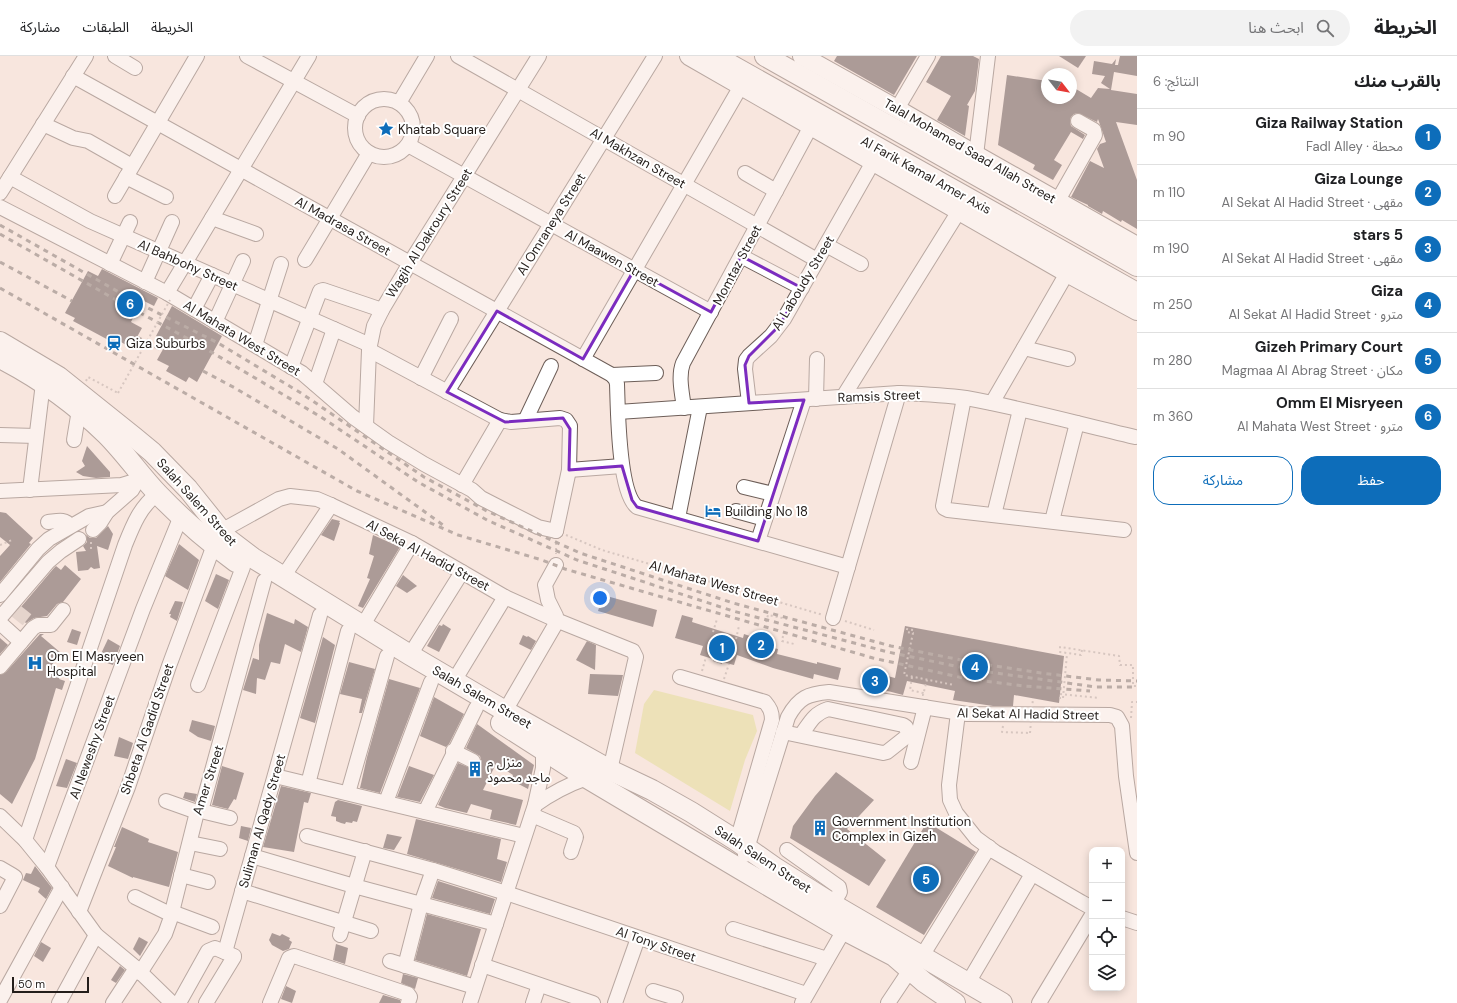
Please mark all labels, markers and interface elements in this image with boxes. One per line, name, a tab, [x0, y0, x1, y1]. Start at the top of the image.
search box	[1070, 10, 1350, 46]
text: الخريطة	[1374, 15, 1437, 40]
icon: search	[1314, 17, 1336, 39]
text: مشاركة	[20, 18, 60, 36]
text: الطبقات	[82, 18, 129, 36]
text: الخريطة	[151, 18, 193, 36]
text: ابحث هنا	[1248, 18, 1304, 38]
north arrow	[1041, 68, 1077, 104]
text: بالقرب منك	[1354, 70, 1441, 92]
text: النتائج: 6	[1153, 73, 1199, 90]
street label: Talal Mohamed Saad Allah Street	[881, 95, 1059, 207]
text: Giza Railway Station	[1255, 113, 1403, 133]
place icon: Khatab Square	[377, 120, 395, 138]
place label: Khatab Square	[398, 121, 486, 138]
street label: Al Makhzan Street	[587, 124, 689, 192]
text: 90 m	[1153, 128, 1185, 145]
text: 1	[1426, 128, 1430, 145]
street label: Al Farik Kamal Amer Axis	[858, 132, 994, 218]
text: محطة · Fadl Alley	[1306, 138, 1403, 155]
street label: Wagih Al Dakroury Street	[382, 165, 476, 301]
text: Giza Lounge	[1314, 169, 1403, 189]
street label: Al Omraneya Street	[513, 170, 589, 278]
text: 110 m	[1153, 184, 1185, 201]
text: 2	[1424, 184, 1432, 201]
street label: Al Madrasa Street	[292, 193, 394, 259]
text: مقهى · Al Sekat Al Hadid Street	[1222, 194, 1403, 211]
street label: Momtaz Street	[709, 222, 765, 308]
street label: Al Maawen Street	[562, 225, 662, 291]
text: 5 stars	[1353, 225, 1403, 245]
street label: Al Laboudy Street	[768, 232, 838, 334]
street label: Al Bahbohy Street	[135, 235, 241, 295]
text: 190 m	[1153, 240, 1189, 257]
text: 3	[1424, 240, 1432, 257]
text: مقهى · Al Sekat Al Hadid Street	[1222, 250, 1403, 267]
text: Giza	[1371, 281, 1403, 301]
pin: 6	[117, 289, 143, 319]
street label: Al Mahata West Street	[180, 296, 304, 380]
text: 250 m	[1153, 296, 1192, 313]
text: 4	[1424, 296, 1432, 313]
text: مترو · Al Sekat Al Hadid Street	[1228, 306, 1403, 323]
station icon: Giza Suburbs	[105, 334, 123, 352]
place label: Giza Suburbs	[126, 335, 206, 352]
text: Gizeh Primary Court	[1255, 337, 1403, 357]
text: 280 m	[1153, 352, 1192, 369]
text: 5	[1424, 352, 1432, 369]
text: مكان · Magmaa Al Abrag Street	[1222, 362, 1403, 379]
street label: Ramsis Street	[837, 386, 921, 406]
text: Omm El Misryeen	[1276, 393, 1403, 413]
text: 360 m	[1153, 408, 1193, 425]
text: 6	[1424, 408, 1432, 425]
text: مترو · Al Mahata West Street	[1237, 418, 1403, 435]
street label: Salah Salem Street	[153, 455, 241, 549]
button: مشاركة	[1153, 456, 1293, 505]
button: حفظ	[1301, 456, 1441, 505]
hotel icon: Building No 18	[704, 502, 722, 520]
place label: Building No 18	[725, 503, 808, 520]
street label: Al Seka Al Hadid Street	[363, 515, 493, 595]
street label: Al Mahata West Street	[647, 556, 781, 610]
your location	[590, 588, 610, 608]
pin: 2	[748, 630, 774, 660]
pin: 1	[709, 633, 735, 663]
place label: Om El Masryeen Hospital	[47, 648, 144, 680]
pin: 4	[962, 652, 988, 682]
hospital icon: Om El Masryeen Hospital	[26, 654, 44, 672]
street label: Shbeta Al Gadid Street	[117, 661, 177, 797]
street label: Salah Salem Street	[429, 662, 535, 732]
pin: 3	[862, 666, 888, 696]
street label: Al Neweshy Street	[65, 693, 119, 801]
street label: Al Sekat Al Hadid Street	[957, 704, 1099, 724]
street label: Amer Street	[189, 743, 227, 817]
street label: Suliman Al Qady Street	[235, 752, 289, 890]
place label: منزل م ماجد محمود	[487, 754, 551, 786]
building icon: منزل م ماجد محمود	[466, 760, 484, 778]
place label: Government Institution Complex in Gizeh	[832, 813, 971, 845]
building icon: Government Institution Complex in Gizeh	[811, 819, 829, 837]
street label: Salah Salem Street	[711, 821, 815, 897]
map controls	[1089, 847, 1125, 991]
button: +	[1089, 847, 1125, 883]
pin: 5	[913, 864, 939, 894]
button: −	[1089, 883, 1125, 919]
button: locate	[1089, 919, 1125, 955]
street label: Al Tony Street	[614, 922, 698, 966]
button: layers	[1089, 955, 1125, 991]
scale bar	[12, 975, 89, 994]
text: 50 m	[18, 977, 45, 991]

